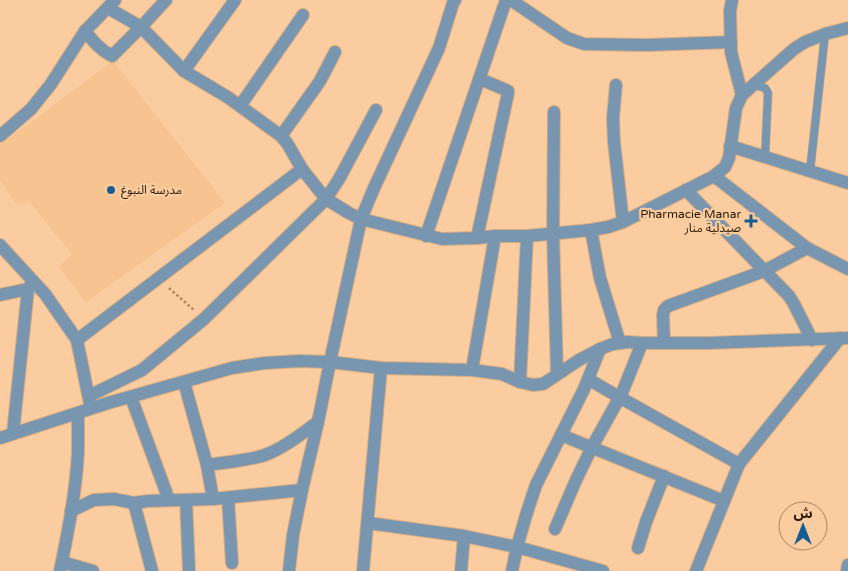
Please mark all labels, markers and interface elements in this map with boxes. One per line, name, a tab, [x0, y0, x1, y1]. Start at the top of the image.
place label: مدرسة النبوغ	[121, 183, 182, 199]
marker: مدرسة النبوغ	[105, 184, 117, 196]
place label: Pharmacie Manar صيدلية منار	[640, 207, 741, 235]
marker: Pharmacie Manar صيدلية منار	[745, 215, 757, 227]
north arrow	[778, 501, 828, 551]
text: ش	[793, 505, 813, 522]

